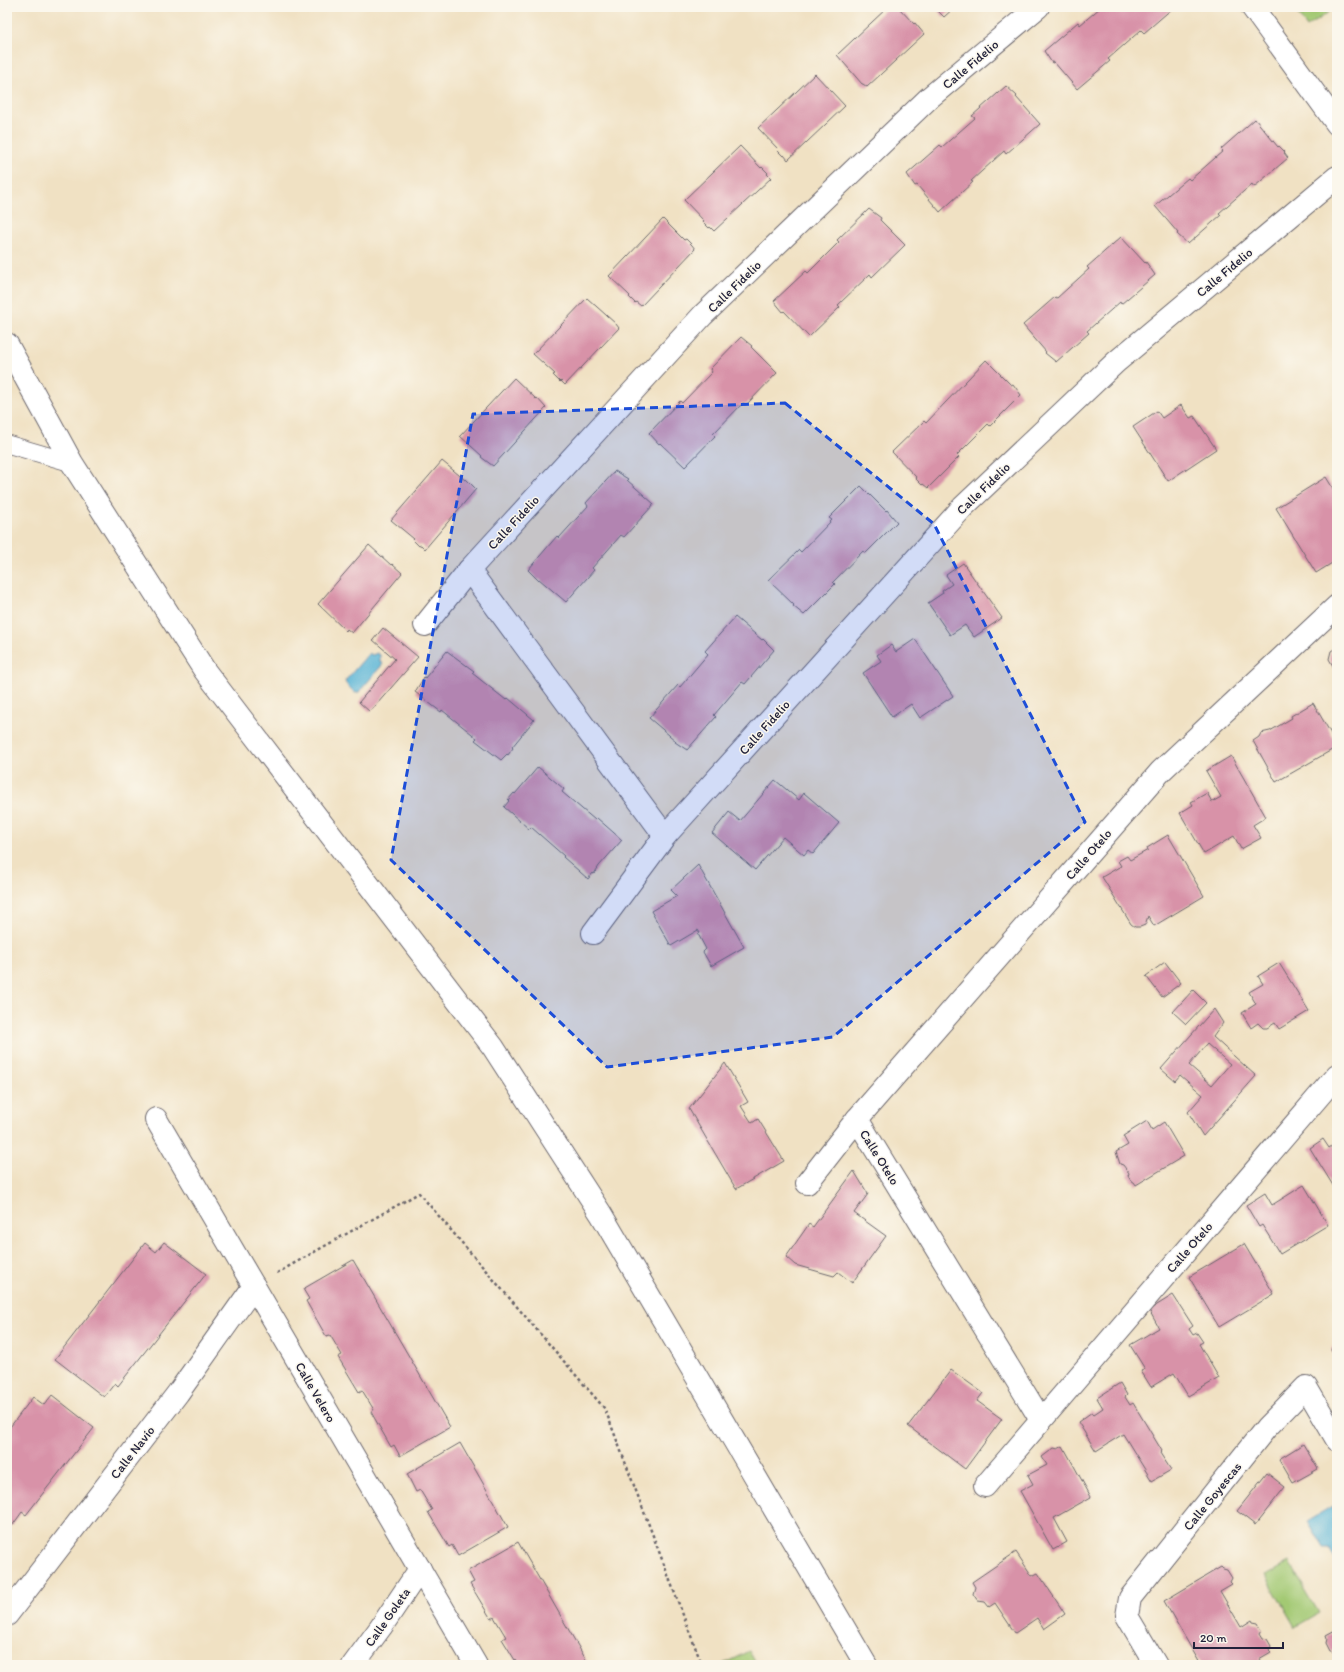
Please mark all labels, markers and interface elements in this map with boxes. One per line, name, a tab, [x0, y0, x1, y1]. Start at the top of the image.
street label: Calle Fidelio	[939, 36, 1002, 92]
street label: Calle Fidelio	[1193, 244, 1256, 300]
street label: Calle Fidelio	[704, 257, 764, 316]
street label: Calle Fidelio	[953, 459, 1013, 518]
street label: Calle Fidelio	[485, 492, 542, 553]
street label: Calle Fidelio	[736, 697, 793, 758]
street label: Calle Otelo	[1062, 826, 1115, 883]
street label: Calle Otelo	[857, 1127, 903, 1188]
street label: Calle Otelo	[1163, 1219, 1216, 1276]
street label: Calle Velero	[292, 1359, 339, 1425]
street label: Calle Navío	[107, 1423, 158, 1482]
street label: Calle Goyescas	[1180, 1459, 1245, 1533]
street label: Calle Goleta	[362, 1585, 413, 1650]
scale bar	[1194, 1624, 1283, 1650]
text: 20 m	[1200, 1631, 1227, 1645]

